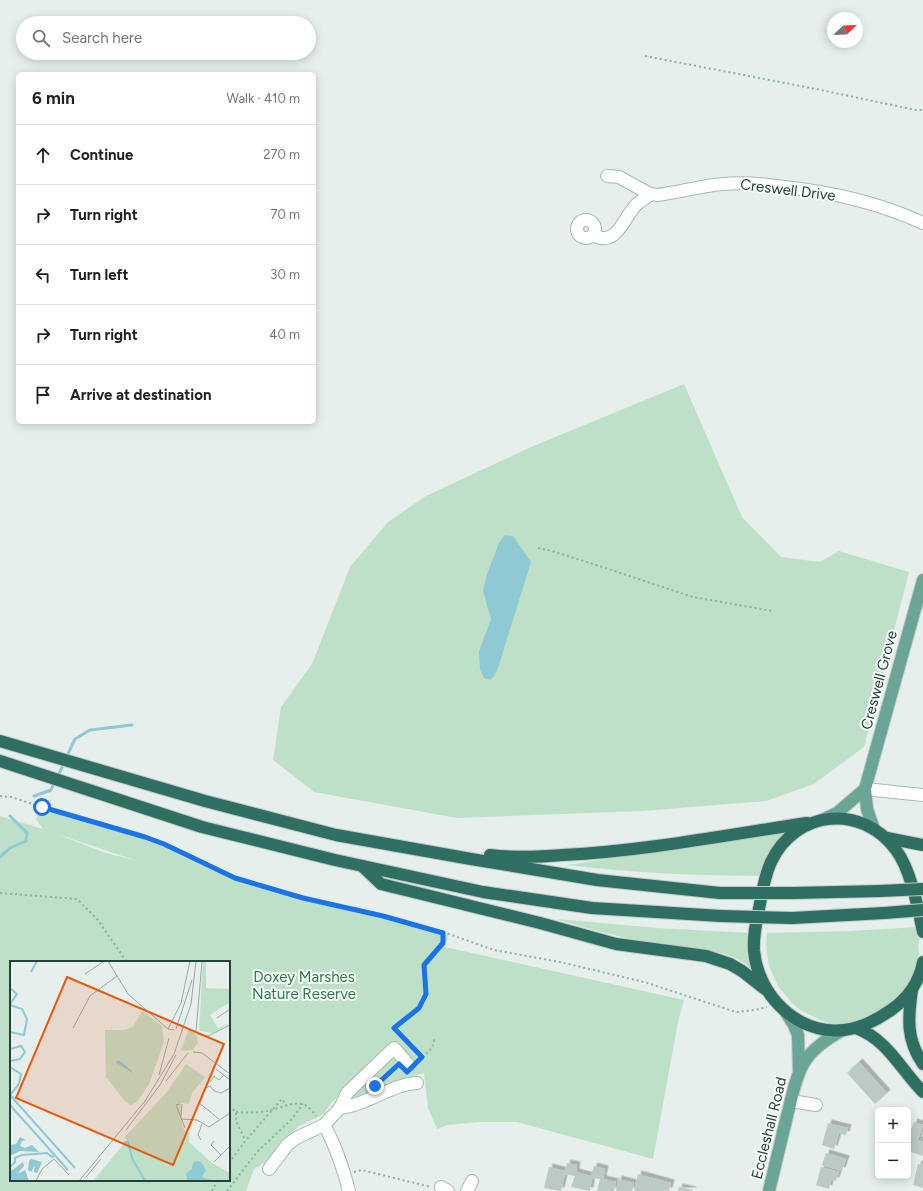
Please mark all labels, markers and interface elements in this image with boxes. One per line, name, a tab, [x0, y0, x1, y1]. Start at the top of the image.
north arrow	[827, 12, 863, 48]
search box	[16, 16, 316, 60]
icon: search	[30, 27, 52, 49]
text: Search here	[62, 29, 142, 47]
text: 6 min	[32, 88, 75, 108]
text: Walk · 410 m	[226, 91, 300, 106]
icon: ahead	[32, 144, 54, 166]
text: Continue	[70, 146, 133, 164]
text: 270 m	[263, 147, 300, 162]
street label: Creswell Drive	[739, 175, 837, 205]
icon: right	[32, 204, 54, 226]
text: Turn right	[70, 206, 138, 224]
text: 70 m	[270, 207, 300, 222]
icon: left	[32, 264, 54, 286]
text: Turn left	[70, 266, 128, 284]
text: 30 m	[270, 267, 300, 282]
icon: right	[32, 324, 54, 346]
text: Turn right	[70, 326, 138, 344]
text: 40 m	[269, 327, 300, 342]
icon: arrive	[32, 384, 54, 406]
text: Arrive at destination	[70, 386, 211, 404]
street label: Creswell Grove	[857, 628, 901, 732]
route start	[33, 798, 51, 816]
inset map	[10, 961, 230, 1181]
park label: Doxey Marshes Nature Reserve	[252, 968, 356, 1003]
street label: Eccleshall Road	[748, 1075, 790, 1181]
route end	[366, 1077, 384, 1095]
map controls	[875, 1107, 911, 1179]
button: +	[875, 1107, 911, 1143]
button: −	[875, 1143, 911, 1179]

